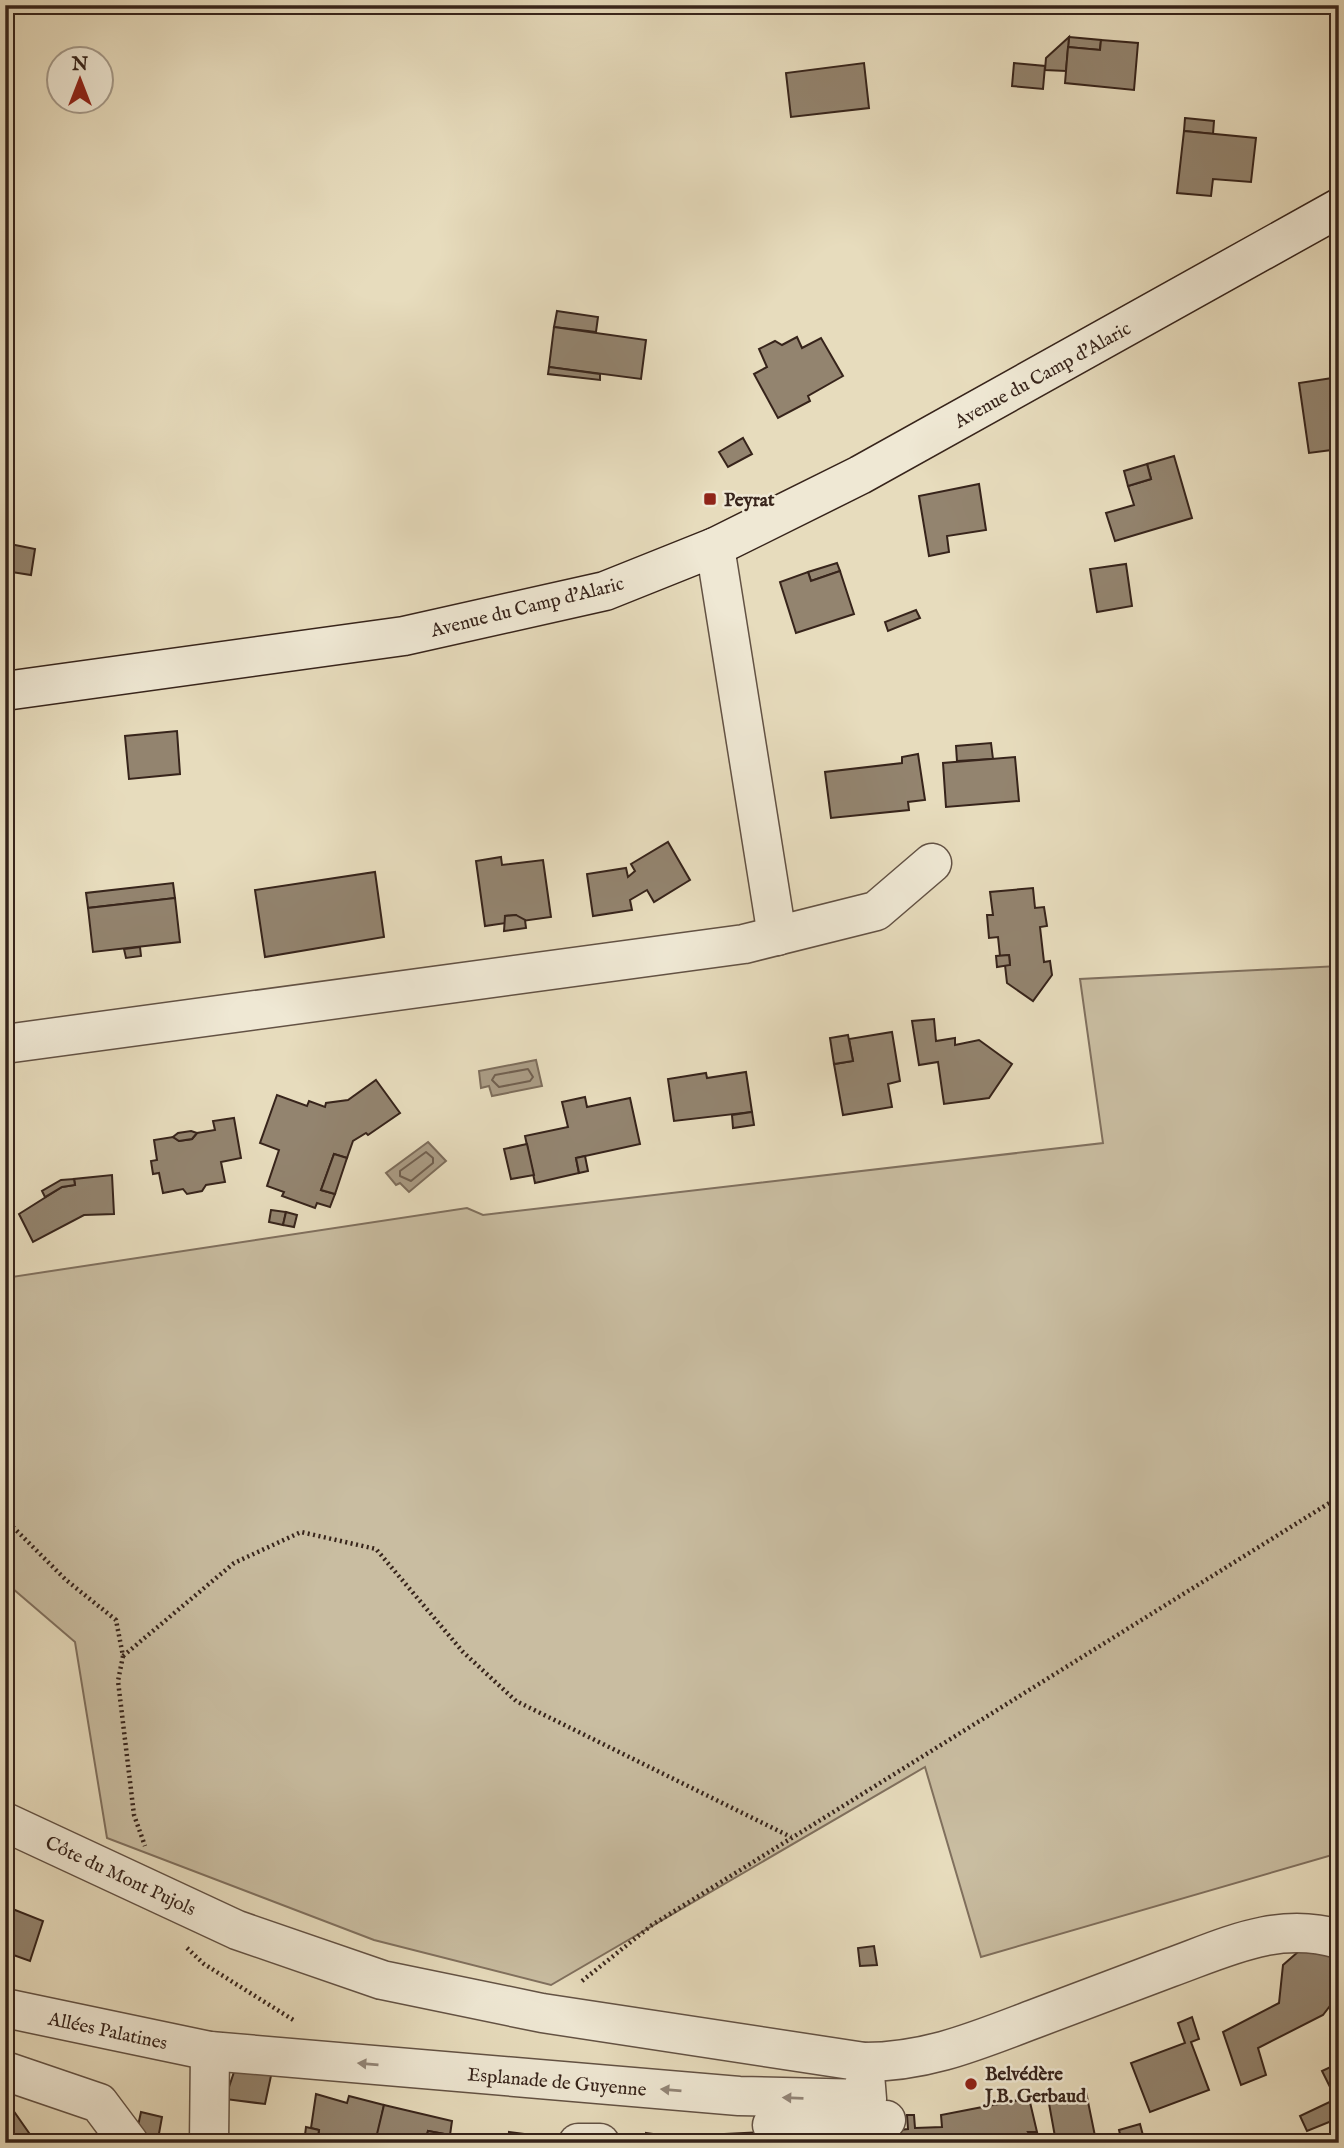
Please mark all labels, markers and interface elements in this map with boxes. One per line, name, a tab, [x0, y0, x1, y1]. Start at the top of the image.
north arrow	[46, 46, 116, 116]
text: N	[71, 53, 89, 77]
street label: Avenue du Camp d'Alaric	[950, 317, 1135, 435]
place label: Peyrat	[724, 489, 775, 513]
marker: Peyrat	[702, 491, 718, 507]
street label: Avenue du Camp d'Alaric	[427, 572, 627, 644]
street label: Côte du Mont Pujols	[41, 1831, 199, 1922]
street label: Allées Palatines	[45, 2007, 169, 2056]
one-way arrow	[357, 2059, 379, 2070]
street label: Esplanade de Guyenne	[466, 2063, 648, 2103]
place label: Belvédère J.B. Gerbaud	[982, 2063, 1087, 2109]
marker: Belvédère J.B. Gerbaud	[963, 2076, 979, 2092]
one-way arrow	[660, 2084, 682, 2095]
one-way arrow	[782, 2092, 804, 2103]

